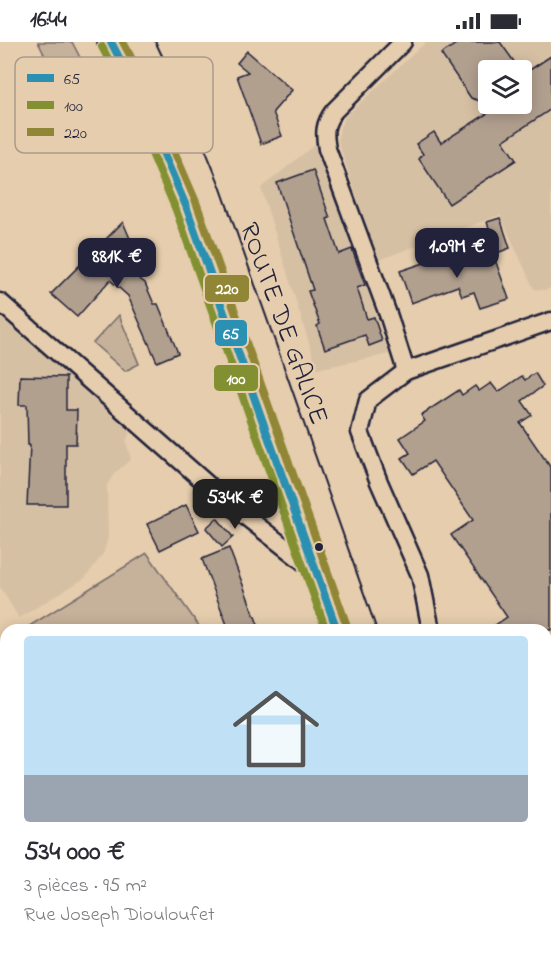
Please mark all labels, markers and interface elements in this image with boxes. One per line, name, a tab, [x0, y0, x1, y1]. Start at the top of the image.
text: 16:44	[30, 5, 67, 37]
legend	[15, 57, 213, 153]
map controls	[478, 60, 532, 114]
button: layers	[478, 60, 532, 114]
text: 65	[64, 68, 80, 92]
text: 100	[64, 95, 83, 119]
text: 220	[64, 122, 87, 146]
street label: ROUTE DE GALICE	[228, 217, 337, 430]
pin: 1.09M €	[402, 228, 512, 279]
text: 1.09M €	[429, 233, 485, 262]
pin: 881K €	[68, 238, 166, 289]
text: 881K €	[92, 243, 142, 272]
line badge: 220	[204, 274, 250, 303]
text: 220	[215, 278, 238, 302]
line badge: 65	[214, 319, 248, 347]
text: 65	[222, 323, 240, 347]
line badge: 100	[213, 364, 259, 392]
text: 100	[227, 368, 246, 392]
pin: 534K €	[186, 479, 284, 530]
text: 534K €	[207, 484, 263, 513]
unlabelled marker	[313, 541, 325, 553]
icon: home	[222, 675, 330, 783]
text: 534 000 €	[24, 834, 125, 872]
text: 3 pièces · 95 m²	[24, 872, 147, 901]
text: Rue Joseph Diouloufet	[24, 901, 215, 930]

